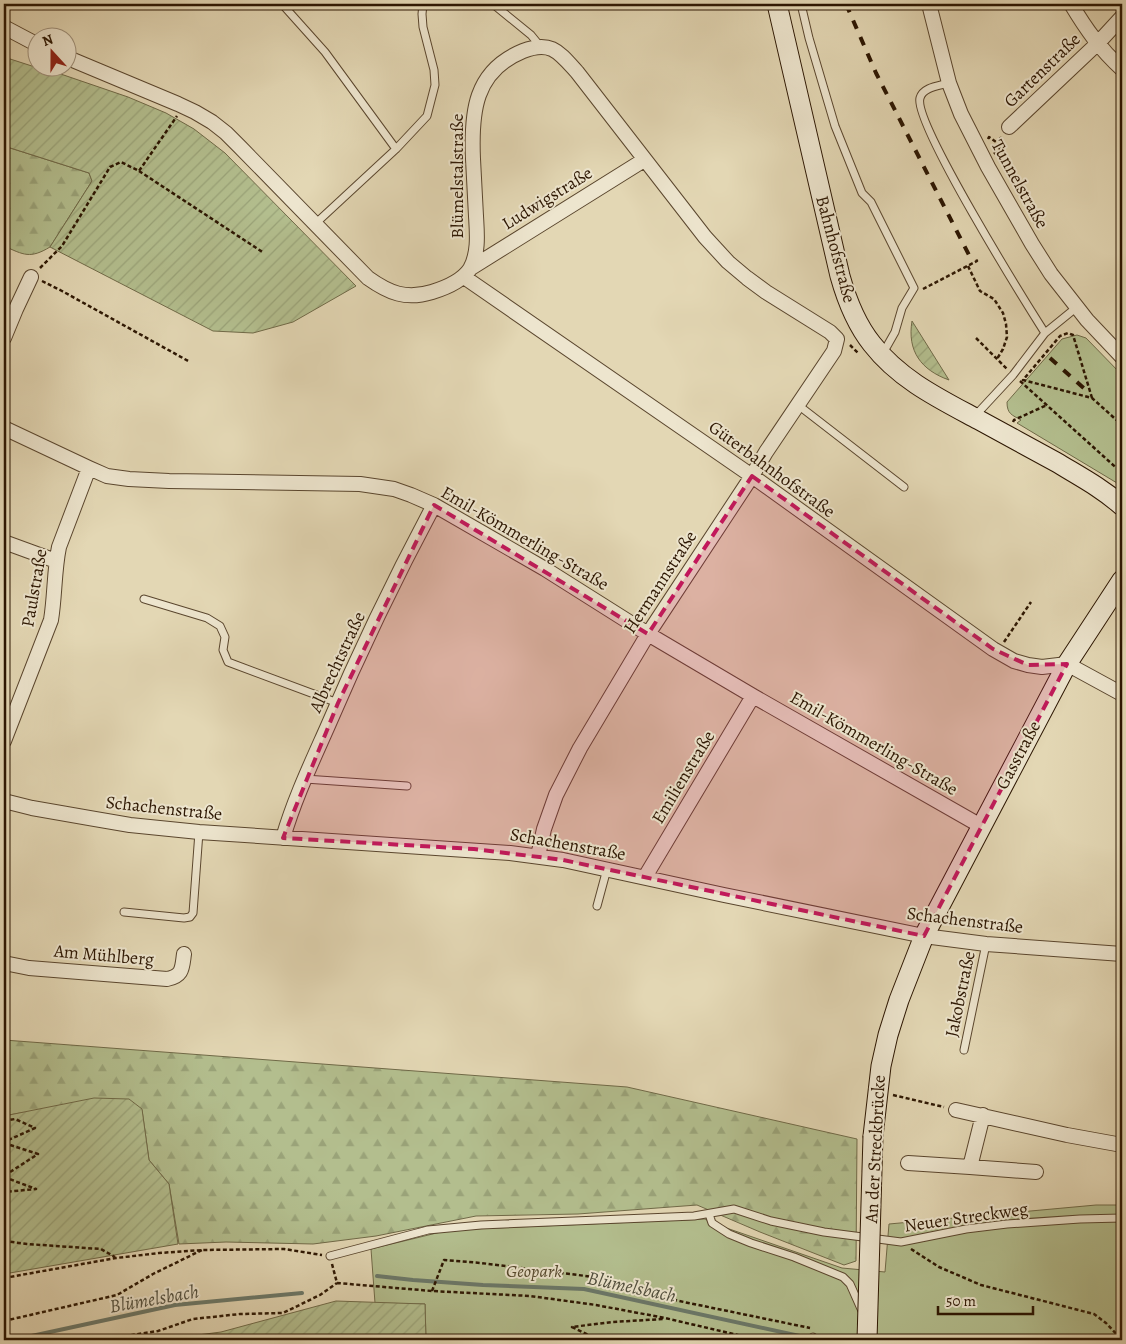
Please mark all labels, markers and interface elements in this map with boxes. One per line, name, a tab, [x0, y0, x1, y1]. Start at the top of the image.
street label: Gartenstraße	[998, 27, 1086, 113]
north arrow	[28, 28, 78, 78]
text: N	[39, 30, 56, 51]
street label: Blümelstalstraße	[445, 113, 469, 239]
street label: Tunnelstraße	[986, 135, 1054, 233]
street label: Ludwigstraße	[497, 161, 597, 235]
street label: Bahnhofstraße	[810, 193, 862, 305]
street label: Güterbahnhofstraße	[704, 415, 840, 523]
street label: Emil-Kömmerling-Straße	[437, 480, 613, 596]
street label: Hermannstraße	[618, 526, 702, 638]
street label: Paulstraße	[15, 547, 53, 629]
street label: Albrechtstraße	[303, 608, 371, 717]
street label: Emil-Kömmerling-Straße	[786, 685, 962, 801]
street label: Gasstraße	[990, 717, 1046, 793]
street label: Emilienstraße	[646, 726, 720, 828]
street label: Schachenstraße	[105, 790, 223, 826]
street label: Schachenstraße	[508, 822, 628, 866]
street label: Schachenstraße	[905, 901, 1025, 939]
street label: Am Mühlberg	[52, 939, 155, 971]
street label: Jakobstraße	[939, 949, 981, 1039]
street label: An der Streckbrücke	[859, 1074, 891, 1225]
street label: Neuer Streckweg	[902, 1196, 1030, 1238]
park label: Geopark	[506, 1259, 562, 1283]
water label: Blümelsbach	[585, 1265, 679, 1309]
water label: Blümelsbach	[108, 1278, 201, 1320]
scale bar	[938, 1284, 1034, 1316]
text: 50 m	[946, 1291, 976, 1311]

